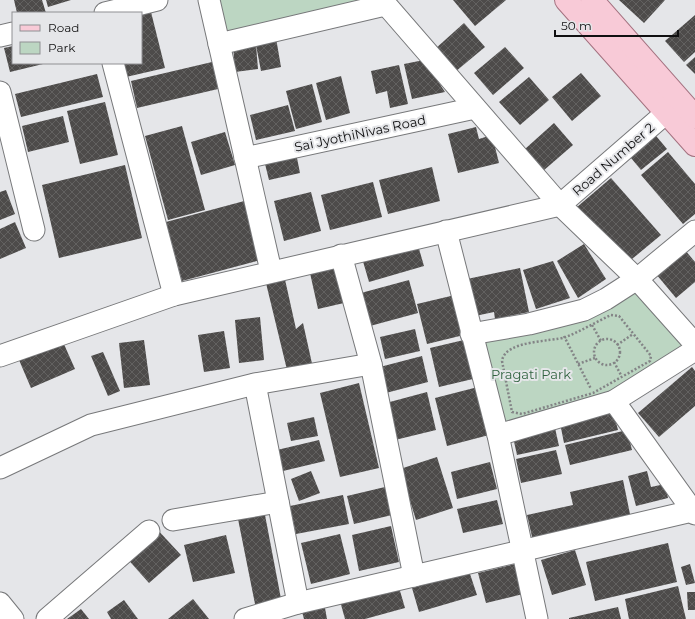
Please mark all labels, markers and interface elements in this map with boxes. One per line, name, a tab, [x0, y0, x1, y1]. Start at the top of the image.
legend	[12, 12, 142, 64]
scale bar	[555, 12, 678, 38]
text: 50 m	[561, 18, 592, 33]
text: Road	[48, 20, 79, 35]
text: Park	[48, 40, 76, 55]
street label: Sai JyothiNivas Road	[293, 111, 427, 155]
street label: Road Number 2	[569, 119, 657, 199]
park label: Pragati Park	[491, 366, 571, 382]

